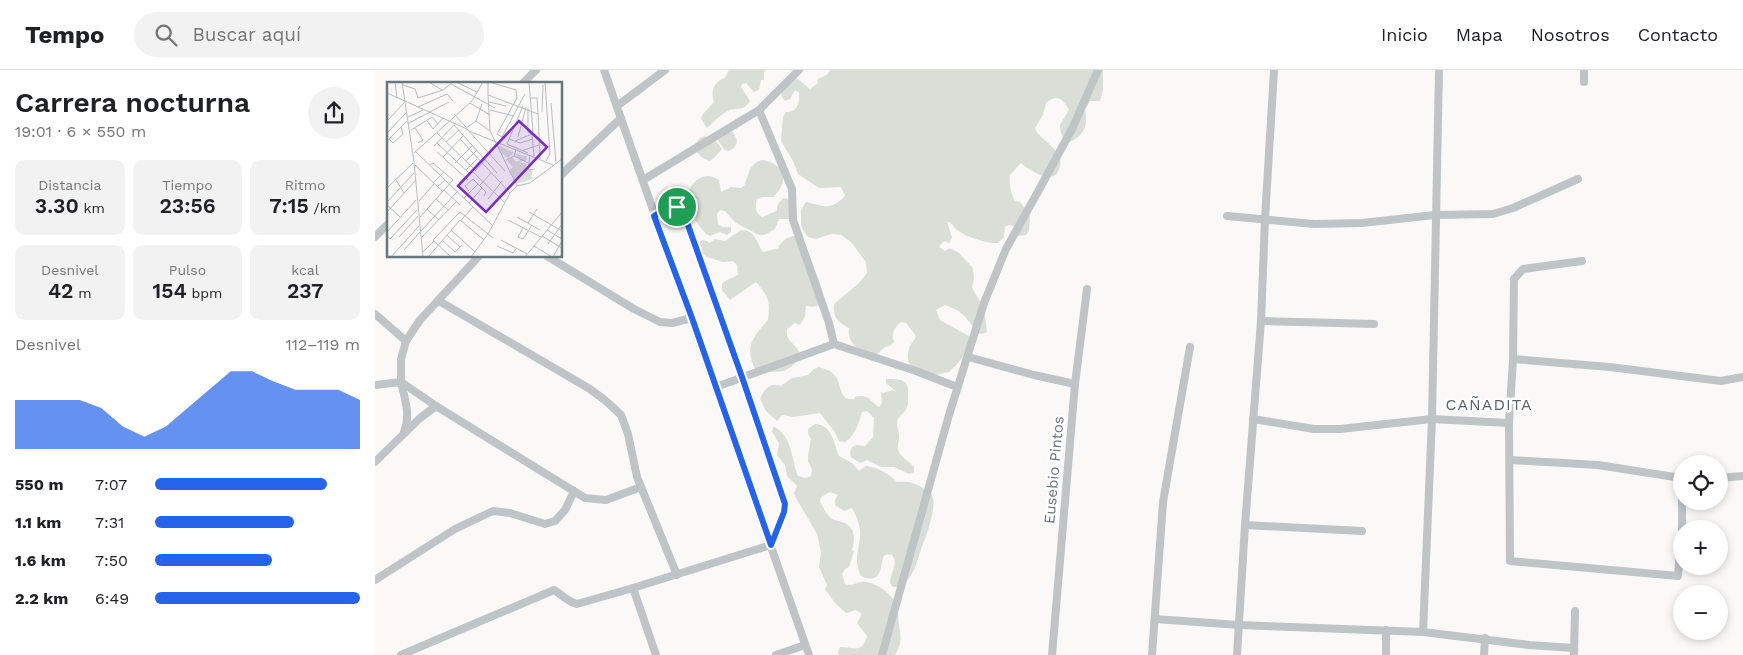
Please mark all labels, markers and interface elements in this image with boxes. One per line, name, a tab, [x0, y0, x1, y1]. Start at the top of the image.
search box	[134, 12, 484, 57]
text: Tempo	[25, 21, 104, 49]
icon: search	[152, 21, 180, 49]
text: Buscar aquí	[192, 23, 301, 46]
text: Inicio	[1381, 24, 1428, 45]
text: Mapa	[1456, 24, 1503, 45]
text: Nosotros	[1531, 24, 1610, 45]
text: Contacto	[1638, 24, 1718, 45]
inset map	[387, 82, 563, 258]
text: Carrera nocturna	[15, 86, 250, 119]
button: share	[308, 87, 360, 139]
text: 19:01 · 6 × 550 m	[15, 122, 146, 141]
text: Distancia	[38, 177, 101, 193]
text: Tiempo	[162, 177, 213, 193]
text: Ritmo	[285, 177, 325, 193]
pin	[656, 186, 698, 228]
text: 3.30	[35, 193, 79, 218]
text: 23:56	[159, 193, 216, 218]
text: 7:15	[269, 193, 309, 218]
icon: arrive	[663, 193, 691, 221]
text: km	[79, 200, 105, 216]
text: /km	[309, 200, 341, 216]
text: Desnivel	[41, 262, 99, 278]
text: Pulso	[169, 262, 206, 278]
text: kcal	[291, 262, 319, 278]
text: 42	[48, 278, 74, 303]
text: 154	[153, 278, 187, 303]
text: 237	[287, 278, 323, 303]
text: m	[74, 285, 92, 301]
text: bpm	[187, 285, 222, 301]
text: Desnivel	[15, 335, 81, 354]
text: 112–119 m	[285, 335, 360, 354]
district label: CAÑADITA	[1446, 395, 1532, 414]
street label: Eusebio Pintos	[1040, 415, 1068, 525]
map controls	[1673, 455, 1728, 640]
button: locate	[1673, 455, 1728, 510]
text: 550 m	[15, 475, 64, 494]
text: 7:07	[95, 475, 127, 494]
text: 1.1 km	[15, 513, 61, 532]
text: 7:31	[95, 513, 124, 532]
button: +	[1673, 520, 1728, 575]
text: 1.6 km	[15, 551, 66, 570]
text: 7:50	[95, 551, 128, 570]
button: −	[1673, 585, 1728, 640]
text: 2.2 km	[15, 589, 68, 608]
text: 6:49	[95, 589, 129, 608]

